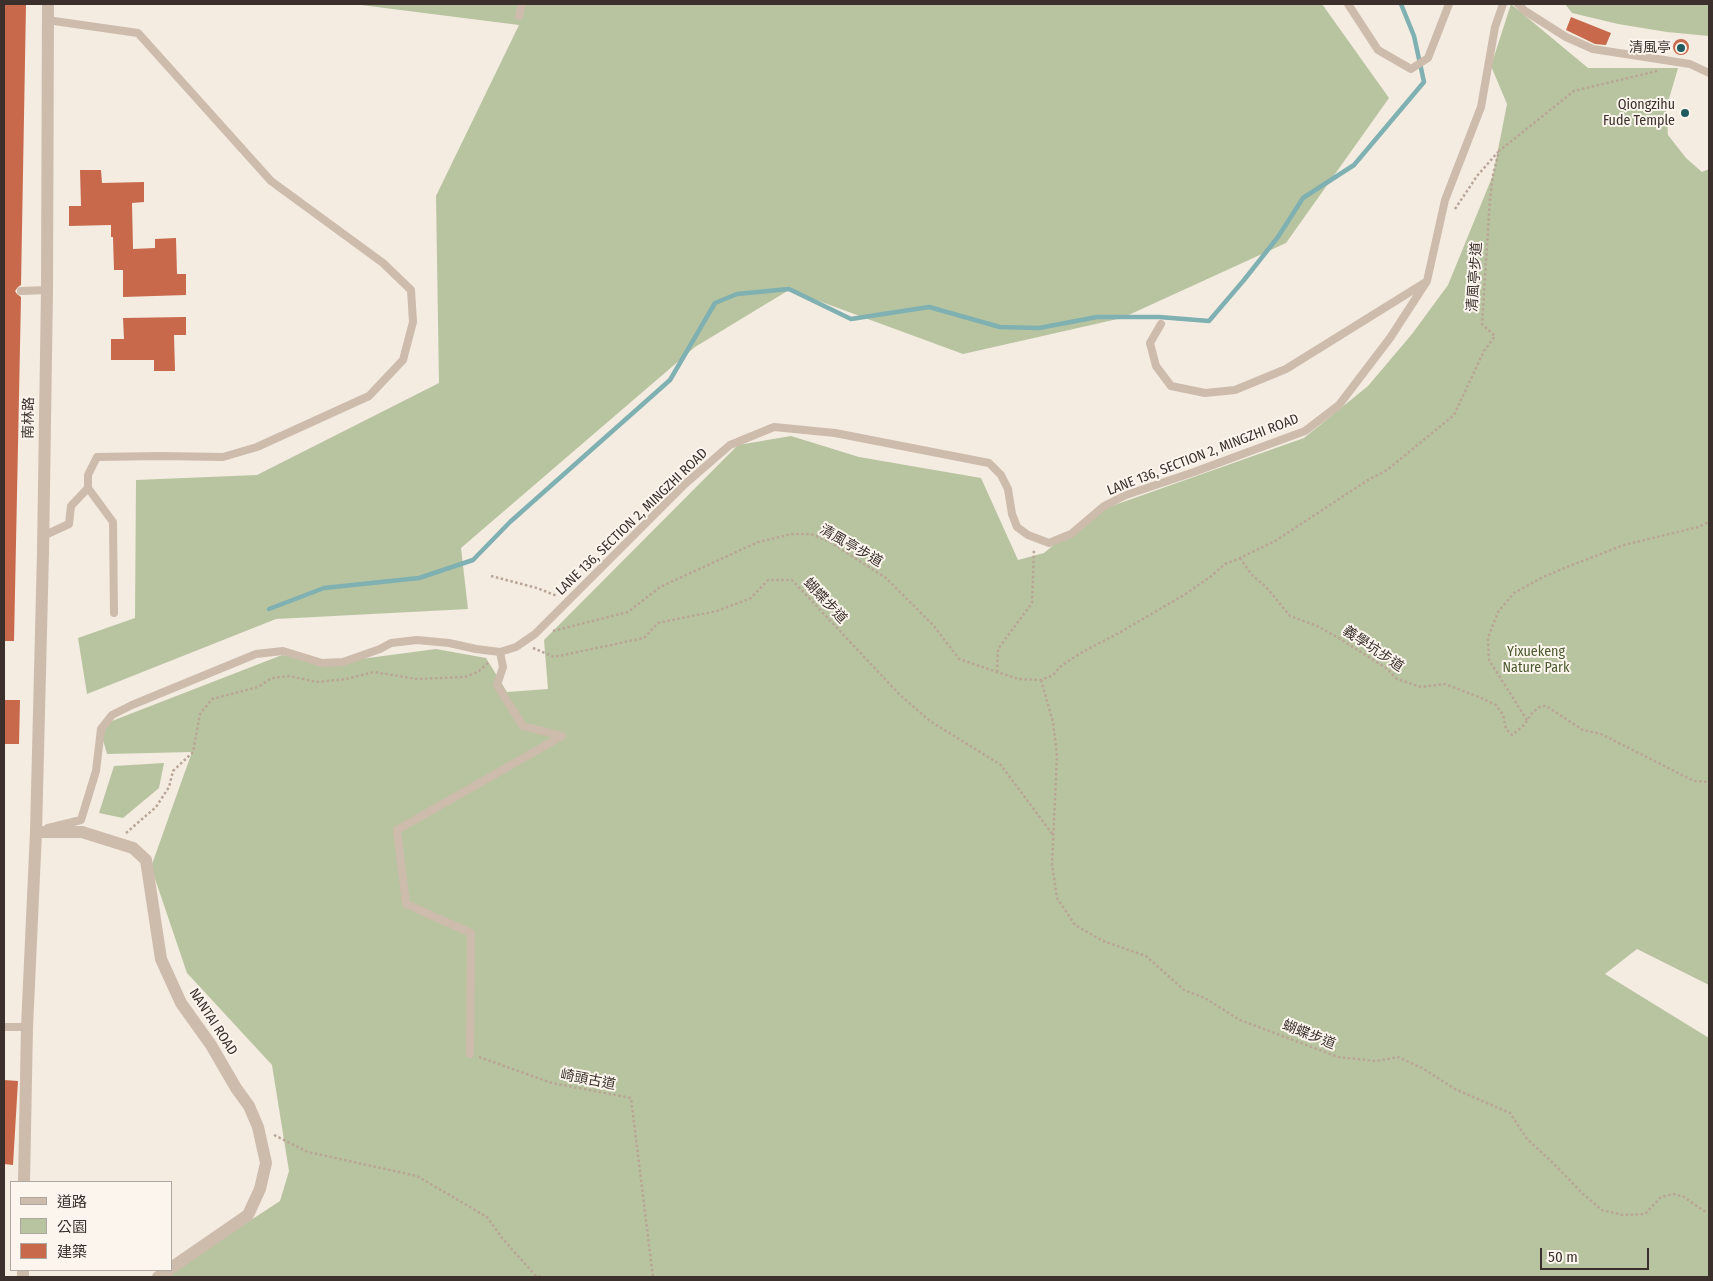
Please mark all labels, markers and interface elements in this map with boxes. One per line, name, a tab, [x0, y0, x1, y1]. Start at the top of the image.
place label: 清風亭	[1629, 40, 1671, 56]
marker: 清風亭	[1675, 42, 1687, 54]
place label: Qiongzihu Fude Temple	[1603, 97, 1675, 130]
marker: Qiongzihu Fude Temple	[1679, 107, 1691, 119]
street label: 清風亭步道	[1464, 241, 1486, 313]
street label: 南林路	[20, 397, 38, 439]
street label: LANE 136, SECTION 2, MINGZHI ROAD	[1105, 411, 1301, 499]
street label: LANE 136, SECTION 2, MINGZHI ROAD	[553, 445, 711, 599]
street label: 清風亭步道	[816, 521, 886, 571]
street label: 蝴蝶步道	[800, 575, 850, 627]
street label: 義學坑步道	[1339, 622, 1407, 676]
park label: Yixuekeng Nature Park	[1503, 644, 1569, 676]
street label: NANTAI ROAD	[185, 986, 241, 1058]
street label: 蝴蝶步道	[1280, 1017, 1338, 1053]
street label: 崎頭古道	[559, 1066, 617, 1094]
legend	[10, 1181, 172, 1271]
text: 道路	[57, 1193, 87, 1211]
text: 公園	[57, 1218, 87, 1236]
scale bar	[1543, 1238, 1652, 1270]
text: 建築	[57, 1243, 87, 1261]
text: 50 m	[1548, 1248, 1578, 1266]

